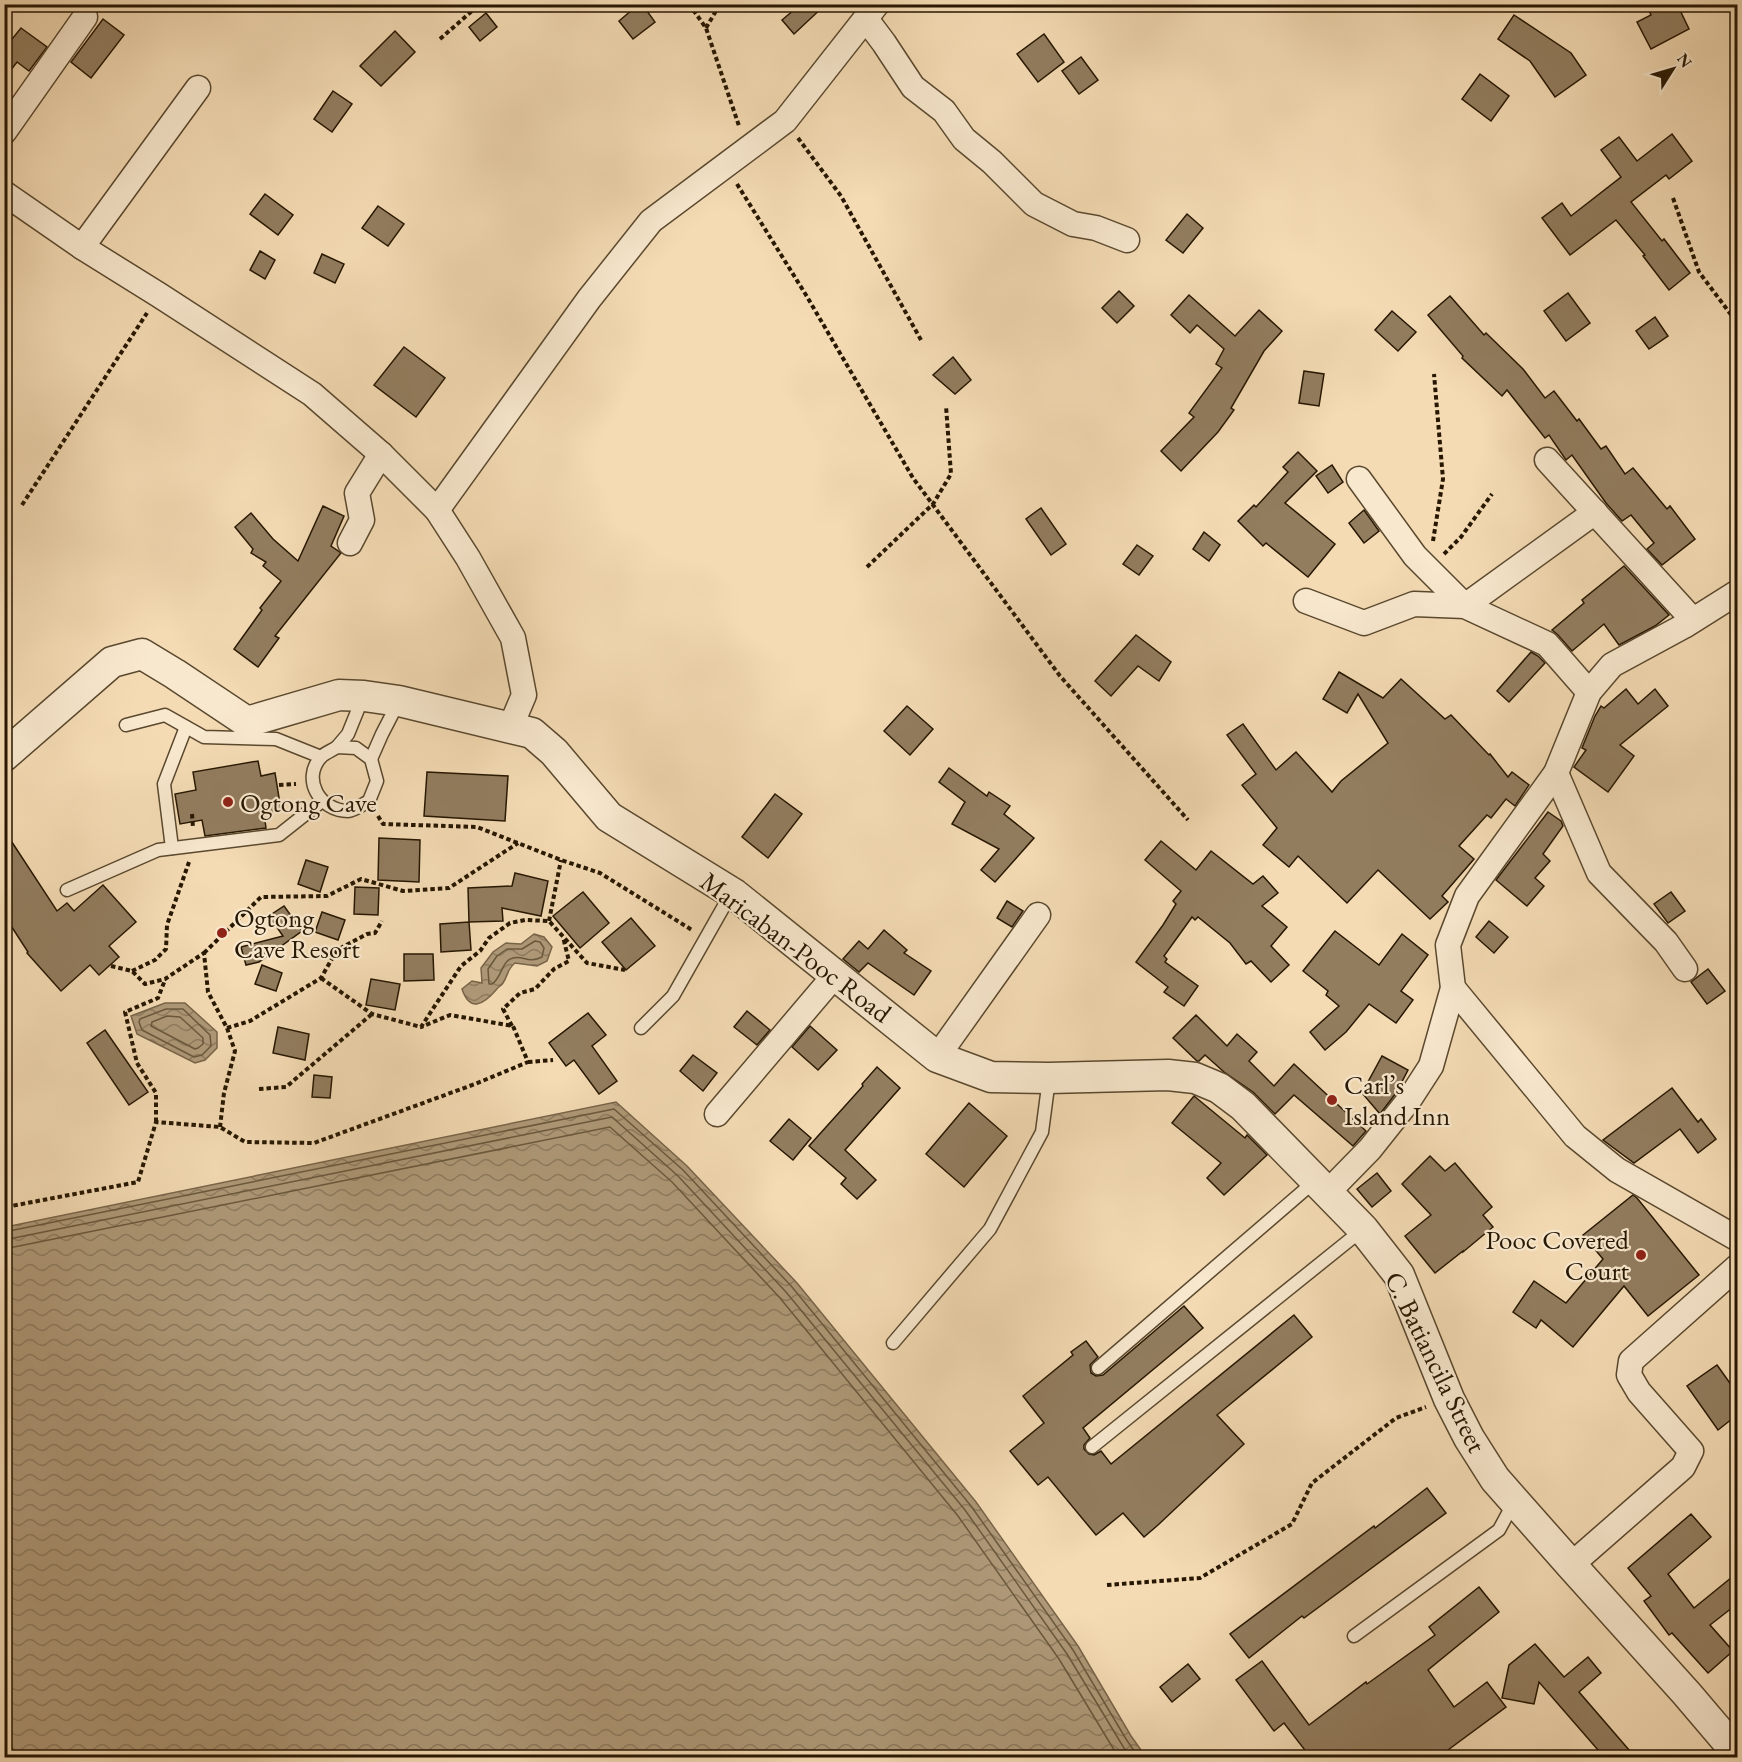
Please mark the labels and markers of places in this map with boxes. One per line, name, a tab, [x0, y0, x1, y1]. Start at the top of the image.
place label: Ogtong Cave	[240, 785, 377, 820]
marker: Ogtong Cave	[221, 795, 235, 809]
place label: Ogtong Cave Resort	[234, 900, 360, 966]
marker: Ogtong Cave Resort	[215, 926, 229, 940]
place label: Carl’s Island Inn	[1344, 1067, 1450, 1133]
marker: Carl’s Island Inn	[1325, 1093, 1339, 1107]
place label: Pooc Covered Court	[1486, 1222, 1630, 1288]
marker: Pooc Covered Court	[1634, 1248, 1648, 1262]

